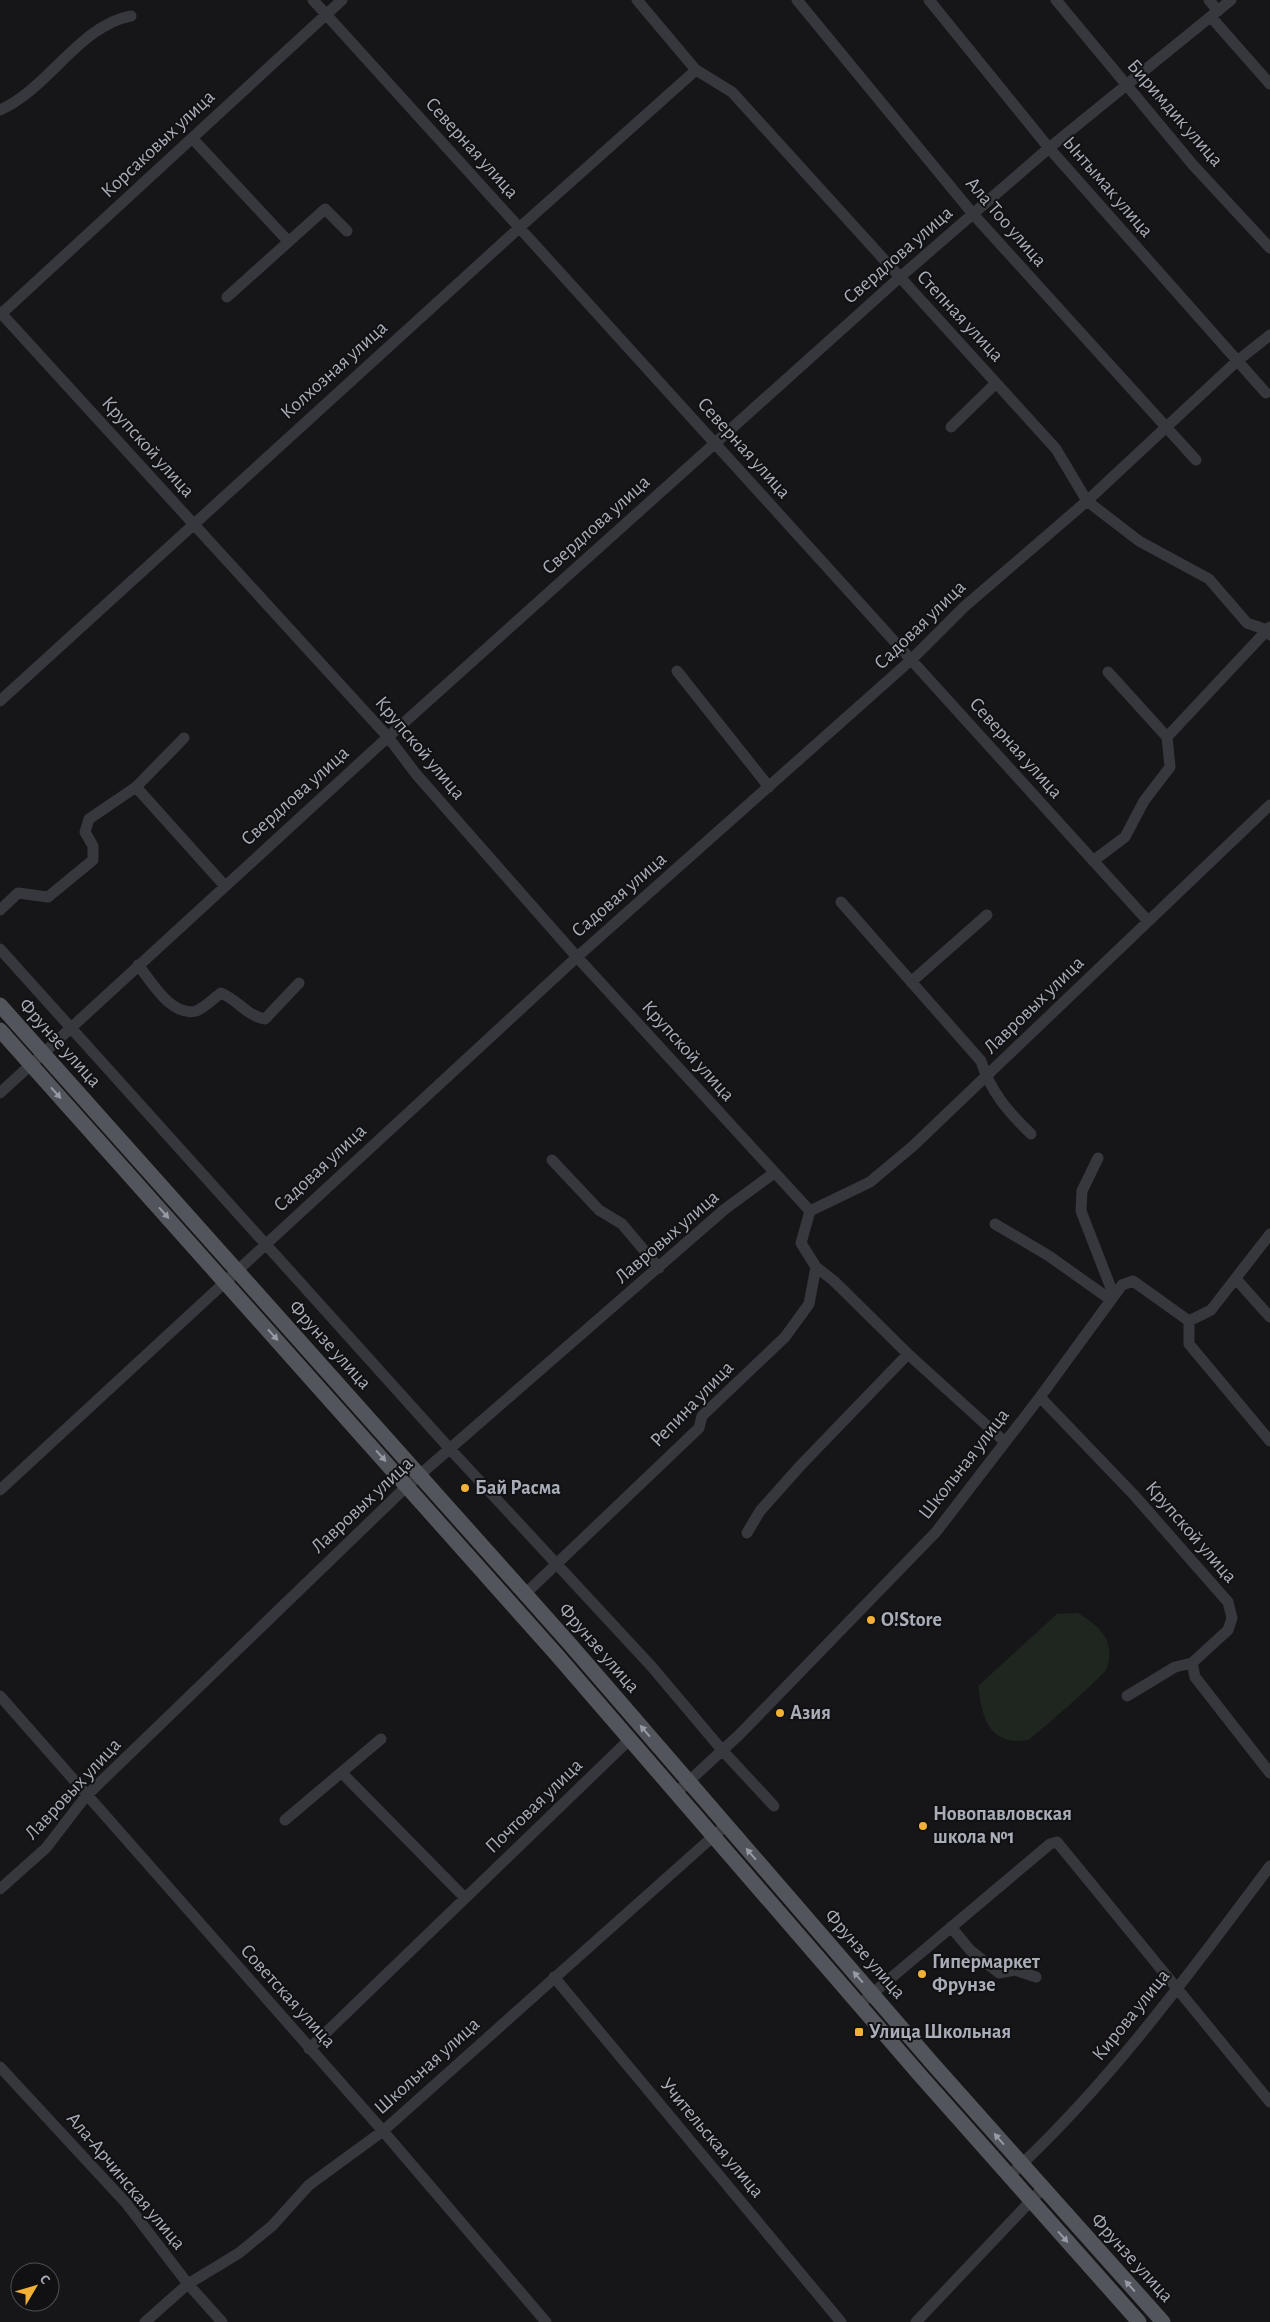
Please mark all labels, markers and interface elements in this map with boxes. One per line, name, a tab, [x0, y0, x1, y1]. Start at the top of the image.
street label: Биримдик улица	[1123, 56, 1227, 170]
street label: Корсаковых улица	[97, 86, 219, 202]
street label: Северная улица	[422, 94, 522, 202]
street label: Ынтымак улица	[1059, 133, 1157, 241]
street label: Ала Тоо улица	[962, 173, 1050, 271]
street label: Свердлова улица	[840, 202, 956, 308]
street label: Степная улица	[913, 266, 1007, 366]
street label: Колхозная улица	[277, 317, 391, 423]
street label: Крупской улица	[98, 393, 198, 501]
street label: Северная улица	[694, 394, 794, 502]
street label: Свердлова улица	[538, 472, 654, 578]
street label: Садовая улица	[870, 577, 970, 673]
street label: Крупской улица	[371, 693, 469, 803]
street label: Северная улица	[966, 694, 1066, 802]
street label: Свердлова улица	[237, 743, 353, 849]
street label: Садовая улица	[568, 849, 670, 941]
street label: Лавровых улица	[980, 952, 1088, 1058]
street label: Фрунзе улица	[15, 995, 105, 1091]
street label: Крупской улица	[638, 997, 738, 1105]
one-way arrow	[50, 1086, 62, 1098]
street label: Садовая улица	[270, 1120, 370, 1216]
street label: Лавровых улица	[611, 1187, 723, 1287]
one-way arrow	[159, 1207, 170, 1220]
street label: Фрунзе улица	[285, 1297, 375, 1393]
one-way arrow	[267, 1328, 278, 1341]
street label: Репина улица	[646, 1357, 738, 1451]
street label: Школьная улица	[915, 1405, 1013, 1523]
one-way arrow	[375, 1450, 386, 1463]
street label: Лавровых улица	[307, 1453, 417, 1557]
street label: Крупской улица	[1141, 1477, 1241, 1587]
place label: Бай Расма	[475, 1478, 561, 1498]
marker: Бай Расма	[459, 1482, 471, 1494]
street label: Фрунзе улица	[555, 1599, 643, 1697]
place label: O!Store	[881, 1610, 942, 1630]
marker: O!Store	[865, 1614, 877, 1626]
place label: Азия	[790, 1703, 831, 1723]
marker: Азия	[774, 1707, 786, 1719]
one-way arrow	[640, 1724, 651, 1737]
street label: Лавровых улица	[21, 1734, 125, 1844]
street label: Почтовая улица	[482, 1755, 586, 1857]
place label: Новопавловская школа №1	[933, 1804, 1072, 1847]
marker: Новопавловская школа №1	[917, 1820, 929, 1832]
one-way arrow	[746, 1848, 757, 1860]
street label: Фрунзе улица	[821, 1905, 909, 2003]
street label: Советская улица	[237, 1940, 339, 2052]
place label: Гипермаркет Фрунзе	[932, 1952, 1040, 1995]
street label: Кирова улица	[1088, 1966, 1174, 2064]
marker: Гипермаркет Фрунзе	[916, 1968, 928, 1980]
one-way arrow	[852, 1971, 864, 1983]
street label: Школьная улица	[370, 2014, 484, 2118]
place label: Улица Школьная	[869, 2022, 1011, 2042]
marker: Улица Школьная	[853, 2026, 865, 2038]
street label: Учительская улица	[656, 2074, 768, 2202]
street label: Ала-Арчинская улица	[63, 2108, 189, 2254]
one-way arrow	[993, 2133, 1005, 2145]
street label: Фрунзе улица	[1087, 2210, 1177, 2306]
one-way arrow	[1058, 2231, 1069, 2244]
north arrow	[10, 2262, 60, 2312]
text: С	[37, 2272, 53, 2287]
one-way arrow	[1124, 2280, 1136, 2292]

